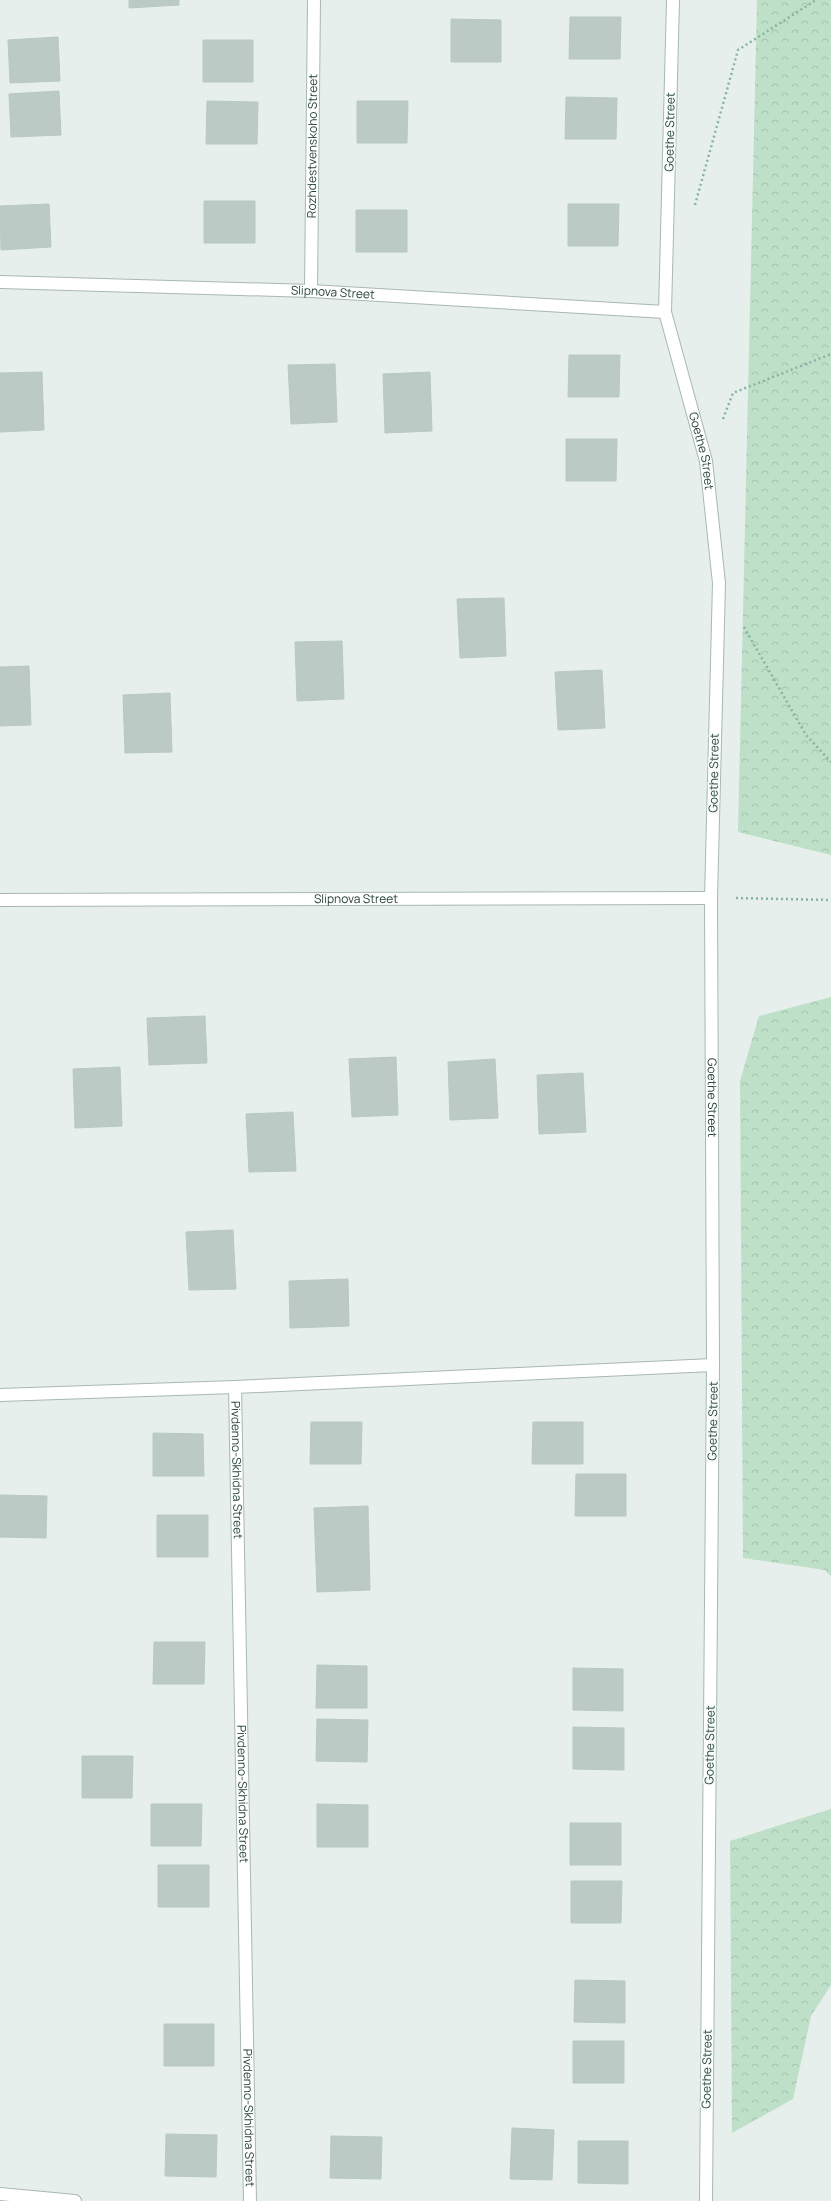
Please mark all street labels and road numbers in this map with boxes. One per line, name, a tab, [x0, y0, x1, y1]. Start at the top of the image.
street label: Rozhdestvenskoho Street	[303, 74, 321, 218]
street label: Goethe Street	[660, 92, 679, 172]
street label: Slipnova Street	[291, 281, 376, 303]
street label: Goethe Street	[685, 410, 718, 491]
street label: Goethe Street	[704, 733, 723, 813]
street label: Slipnova Street	[314, 890, 398, 907]
street label: Goethe Street	[704, 1058, 721, 1137]
street label: Goethe Street	[703, 1381, 722, 1461]
street label: Pivdenno-Skhidna Street	[227, 1401, 247, 1539]
street label: Goethe Street	[700, 1705, 719, 1785]
street label: Pivdenno-Skhidna Street	[233, 1725, 253, 1863]
street label: Goethe Street	[697, 2029, 716, 2109]
street label: Pivdenno-Skhidna Street	[239, 2049, 259, 2187]

